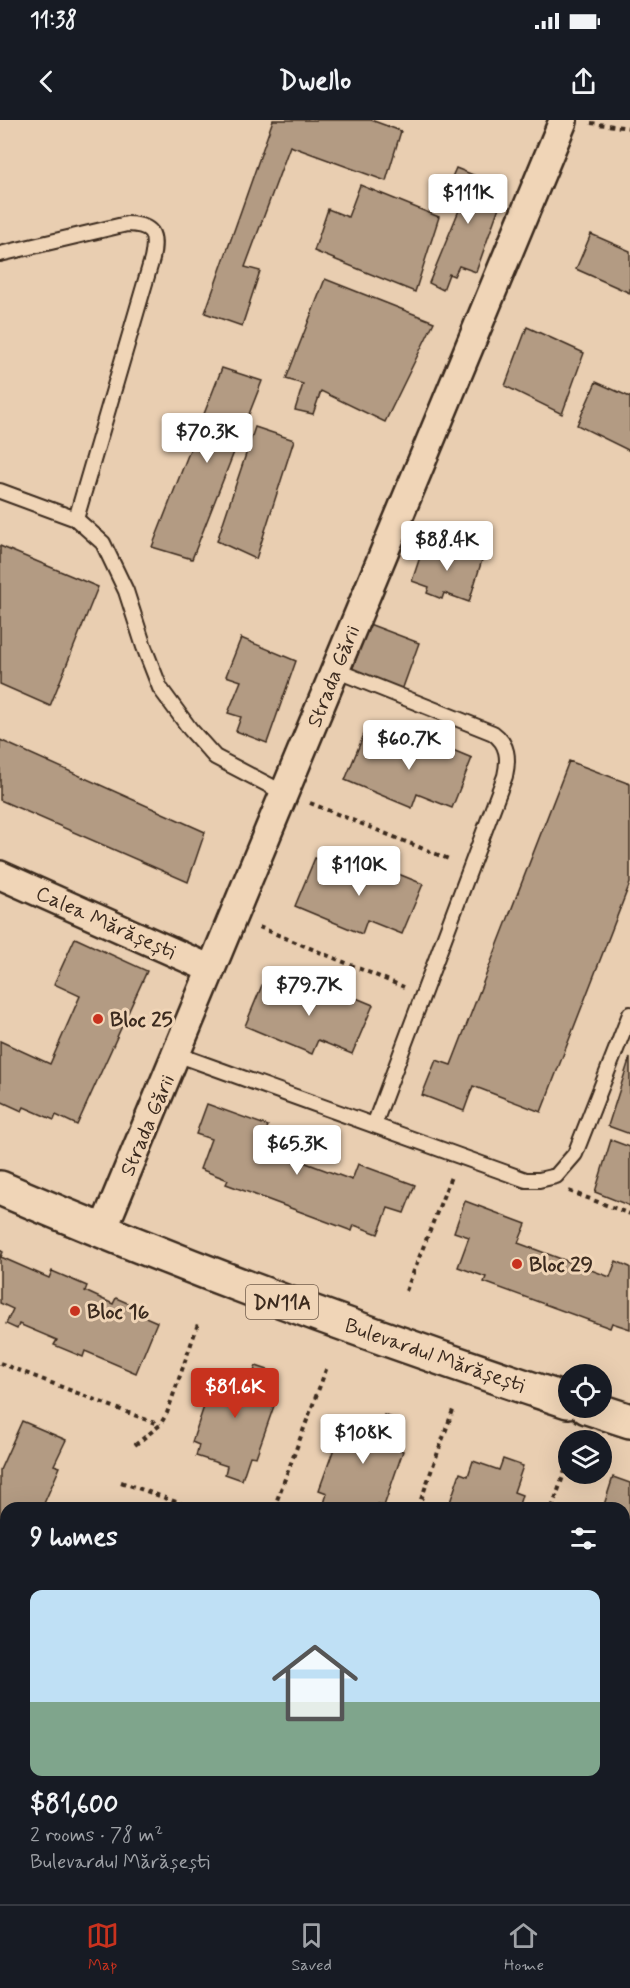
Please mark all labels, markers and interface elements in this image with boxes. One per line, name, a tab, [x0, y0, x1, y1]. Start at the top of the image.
text: 11:38	[30, 7, 77, 35]
text: Dwello	[279, 64, 351, 99]
icon: back	[30, 65, 63, 98]
icon: share	[567, 65, 600, 98]
pin: $111K	[426, 174, 510, 225]
text: $111K	[442, 180, 494, 207]
pin: $70.3K	[158, 413, 256, 464]
text: $70.3K	[176, 419, 238, 446]
pin: $88.4K	[398, 521, 496, 572]
text: $88.4K	[415, 527, 479, 554]
street label: Strada Gării	[301, 621, 367, 732]
pin: $60.7K	[360, 720, 458, 771]
text: $60.7K	[377, 726, 441, 753]
pin: $110K	[317, 846, 401, 897]
text: $110K	[331, 852, 387, 879]
street label: Calea Mărășești	[31, 880, 180, 966]
pin: $79.7K	[260, 966, 358, 1017]
text: $79.7K	[276, 972, 342, 999]
place label: Bloc 25	[110, 1006, 173, 1034]
marker: Bloc 25	[91, 1012, 105, 1026]
street label: Strada Gării	[114, 1070, 182, 1181]
pin: $65.3K	[248, 1125, 346, 1176]
text: $65.3K	[267, 1131, 327, 1158]
place label: Bloc 29	[529, 1251, 593, 1279]
marker: Bloc 29	[510, 1257, 524, 1271]
road number: DN11A	[246, 1285, 318, 1319]
place label: Bloc 16	[87, 1298, 150, 1326]
marker: Bloc 16	[68, 1304, 82, 1318]
street label: Bulevardul Mărășești	[341, 1312, 529, 1400]
map controls	[558, 1364, 612, 1484]
button: locate	[558, 1364, 612, 1418]
pin: $81.6K	[186, 1368, 284, 1419]
text: $81.6K	[205, 1374, 265, 1401]
pin: $108K	[321, 1414, 405, 1465]
text: $108K	[334, 1420, 392, 1447]
button: layers	[558, 1430, 612, 1484]
text: 9 homes	[30, 1521, 118, 1555]
icon: filters	[567, 1522, 600, 1555]
icon: home	[261, 1629, 369, 1737]
text: $81,600	[30, 1788, 118, 1822]
text: 2 rooms · 78 m²	[30, 1822, 163, 1849]
text: Bulevardul Mărășești	[30, 1849, 210, 1876]
tab: Map	[86, 1919, 119, 1976]
tab: Saved	[291, 1919, 332, 1976]
tab: Home	[504, 1919, 544, 1976]

